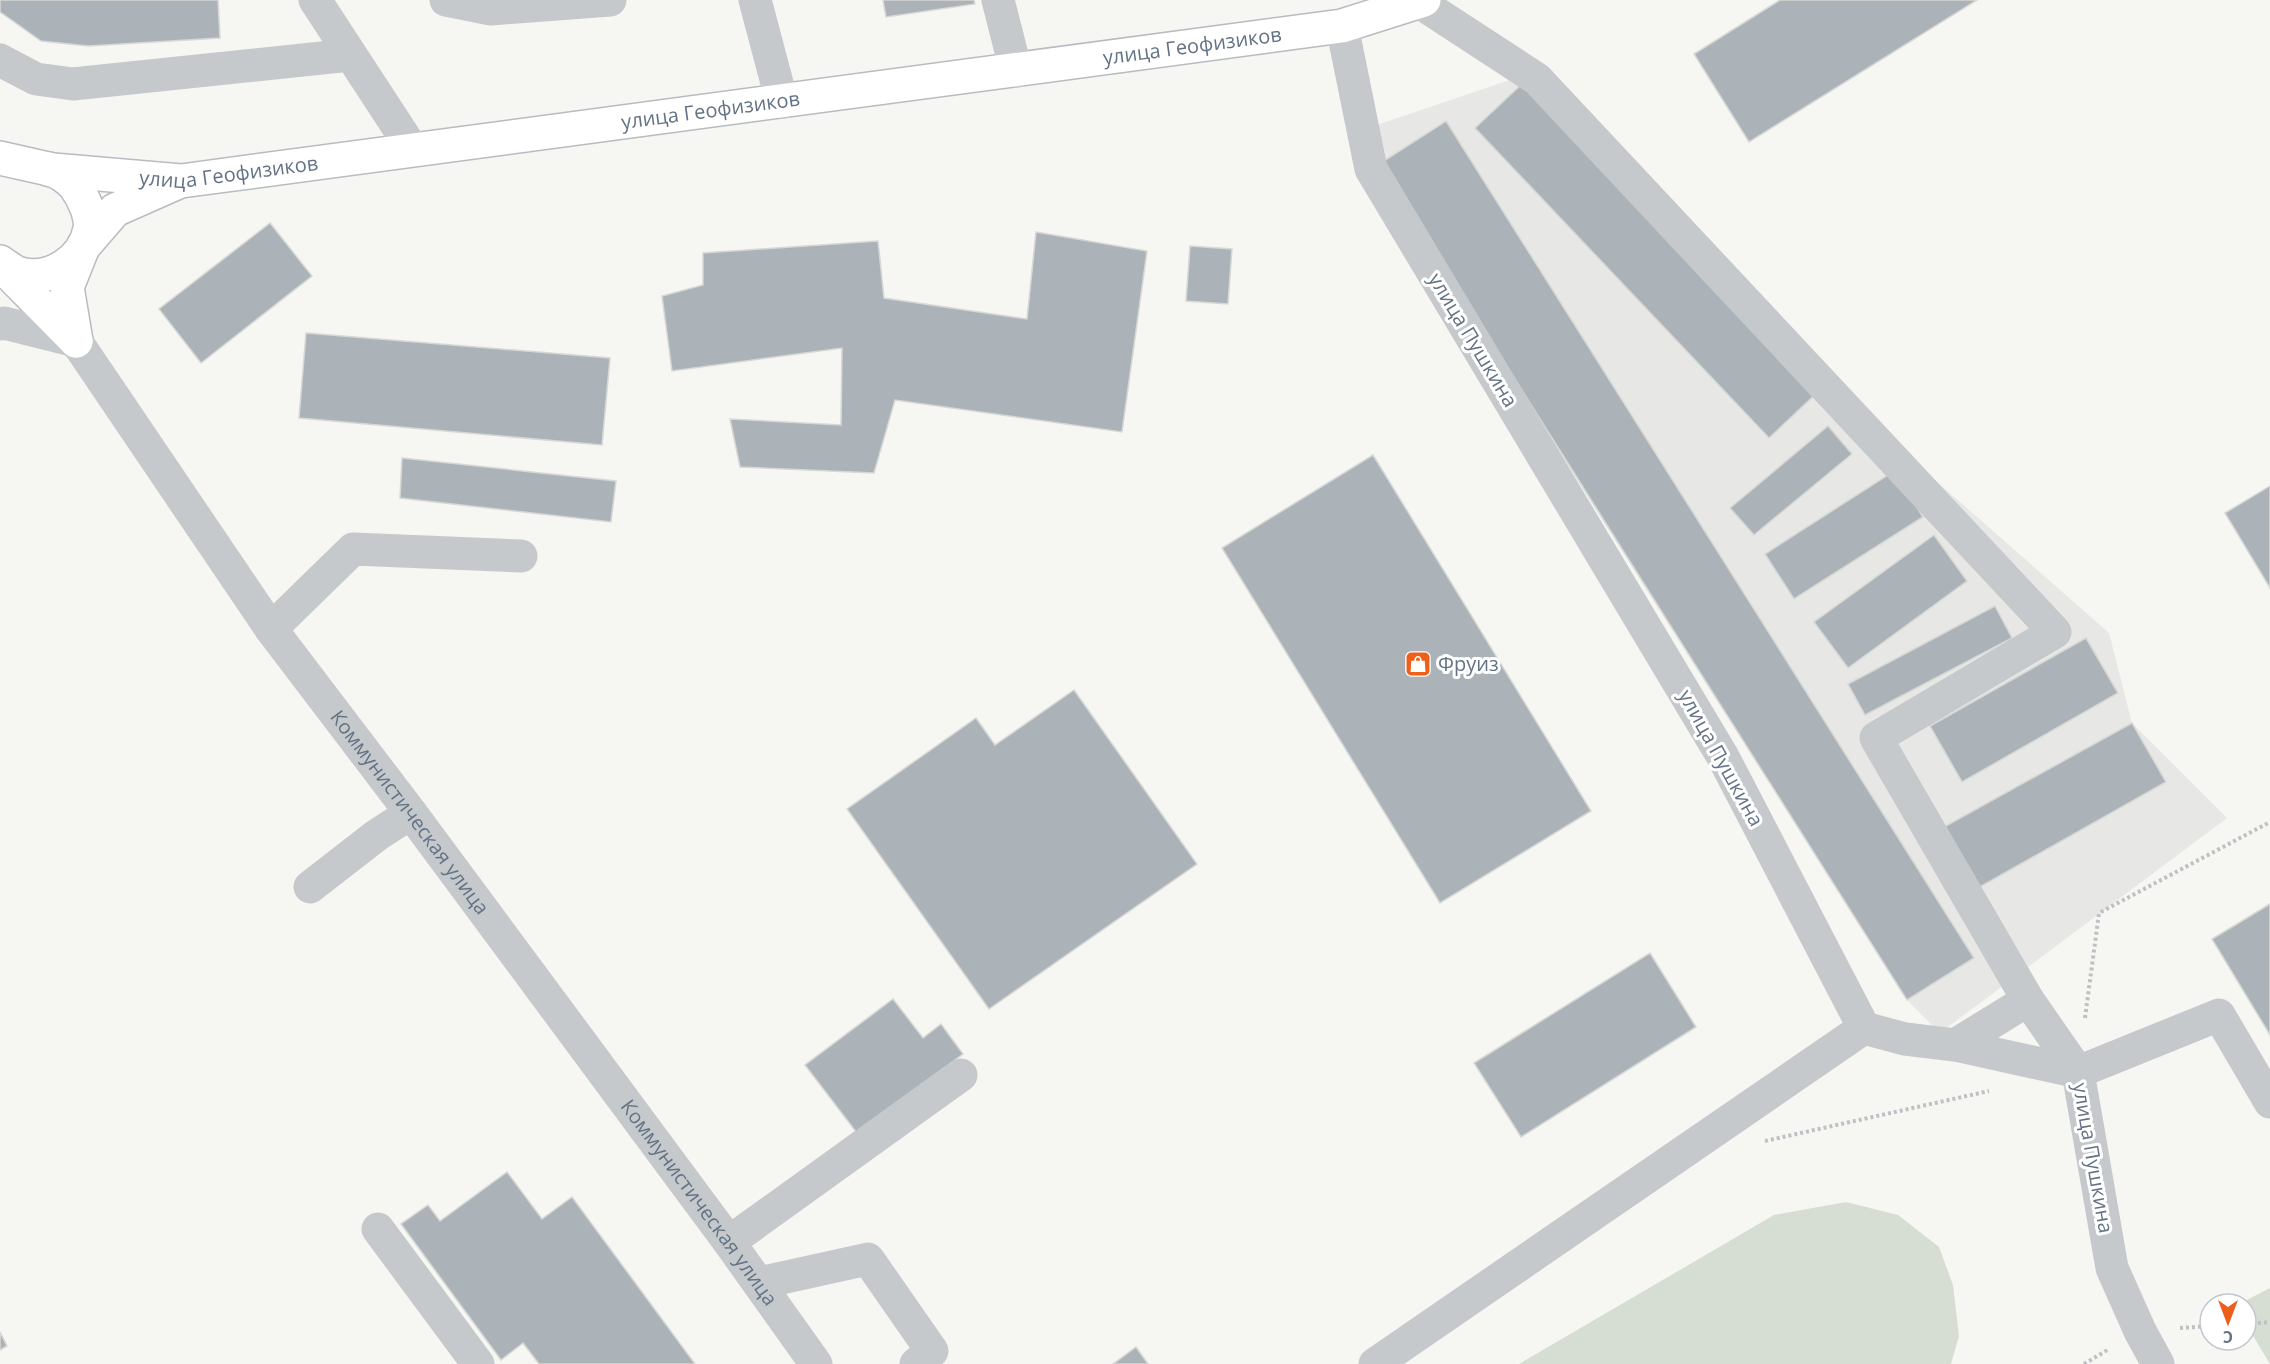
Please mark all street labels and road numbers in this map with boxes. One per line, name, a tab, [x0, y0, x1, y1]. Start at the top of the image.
street label: улица Геофизиков	[1101, 20, 1283, 71]
street label: улица Геофизиков	[619, 85, 801, 135]
street label: улица Геофизиков	[138, 149, 320, 194]
street label: улица Пушкина	[1423, 268, 1524, 412]
street label: улица Пушкина	[1673, 685, 1770, 831]
street label: Коммунистическая улица	[324, 704, 496, 920]
street label: улица Пушкина	[2067, 1081, 2120, 1235]
street label: Коммунистическая улица	[615, 1094, 784, 1311]

